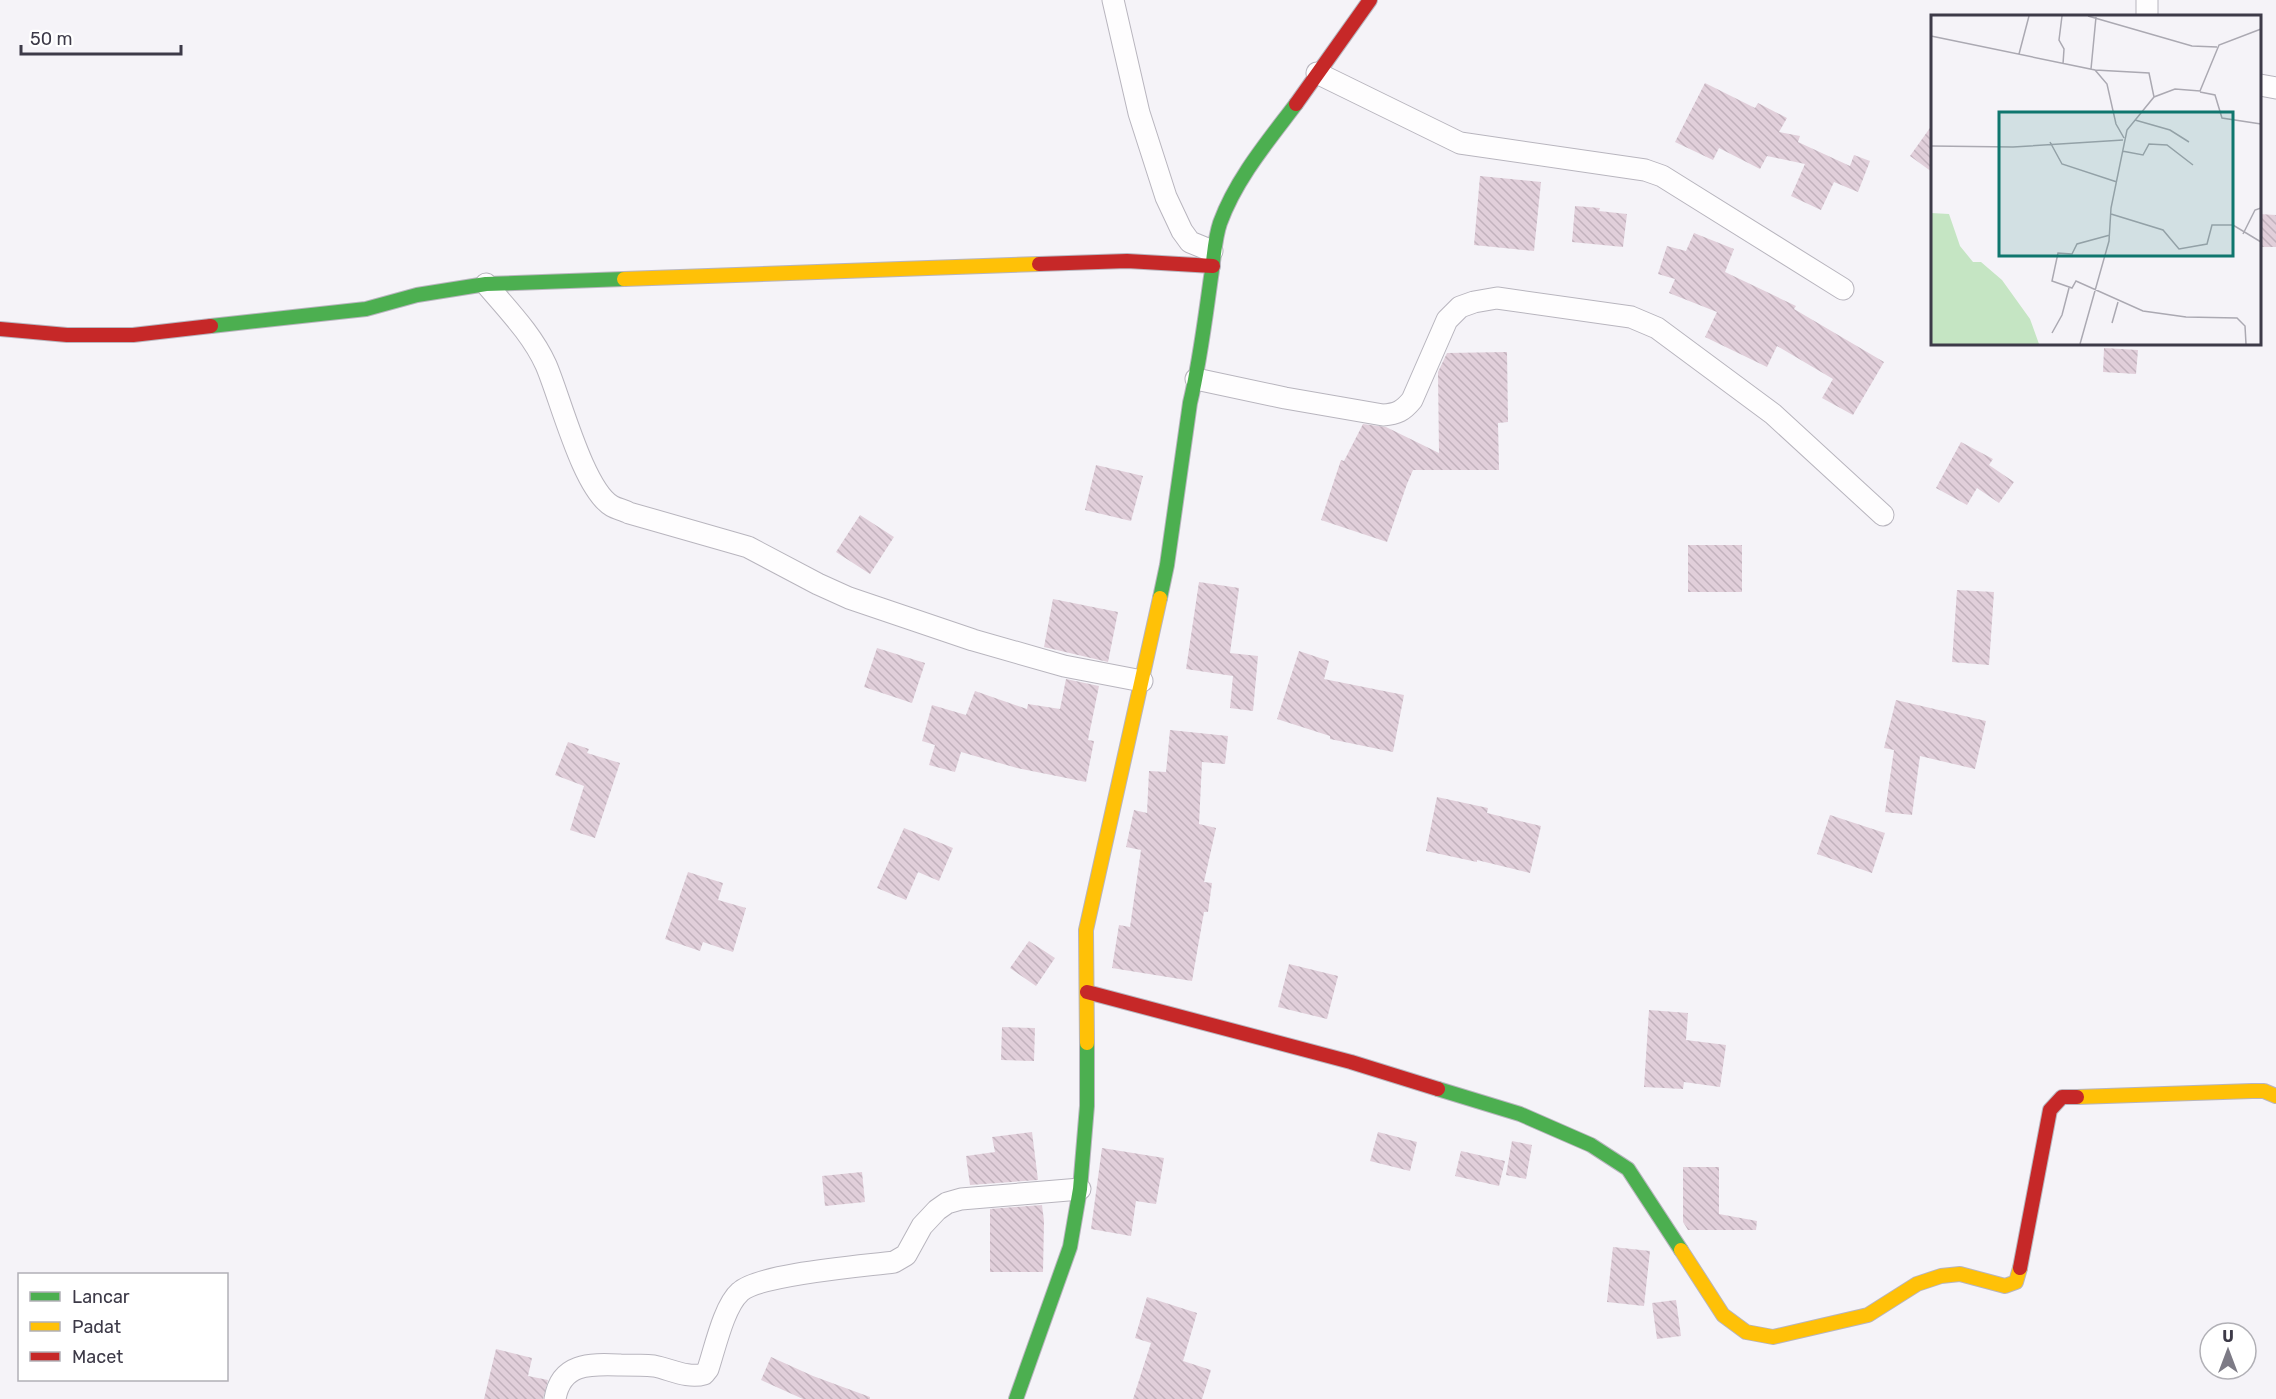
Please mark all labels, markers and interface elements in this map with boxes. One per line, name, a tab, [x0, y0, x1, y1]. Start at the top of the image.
inset map	[1931, 15, 2261, 345]
scale bar	[21, 18, 182, 56]
text: 50 m	[30, 28, 73, 50]
legend	[18, 1273, 228, 1381]
text: Lancar	[72, 1286, 130, 1308]
text: Padat	[72, 1316, 121, 1338]
north arrow	[2198, 1321, 2258, 1381]
text: U	[2222, 1327, 2234, 1346]
text: Macet	[72, 1346, 123, 1368]

